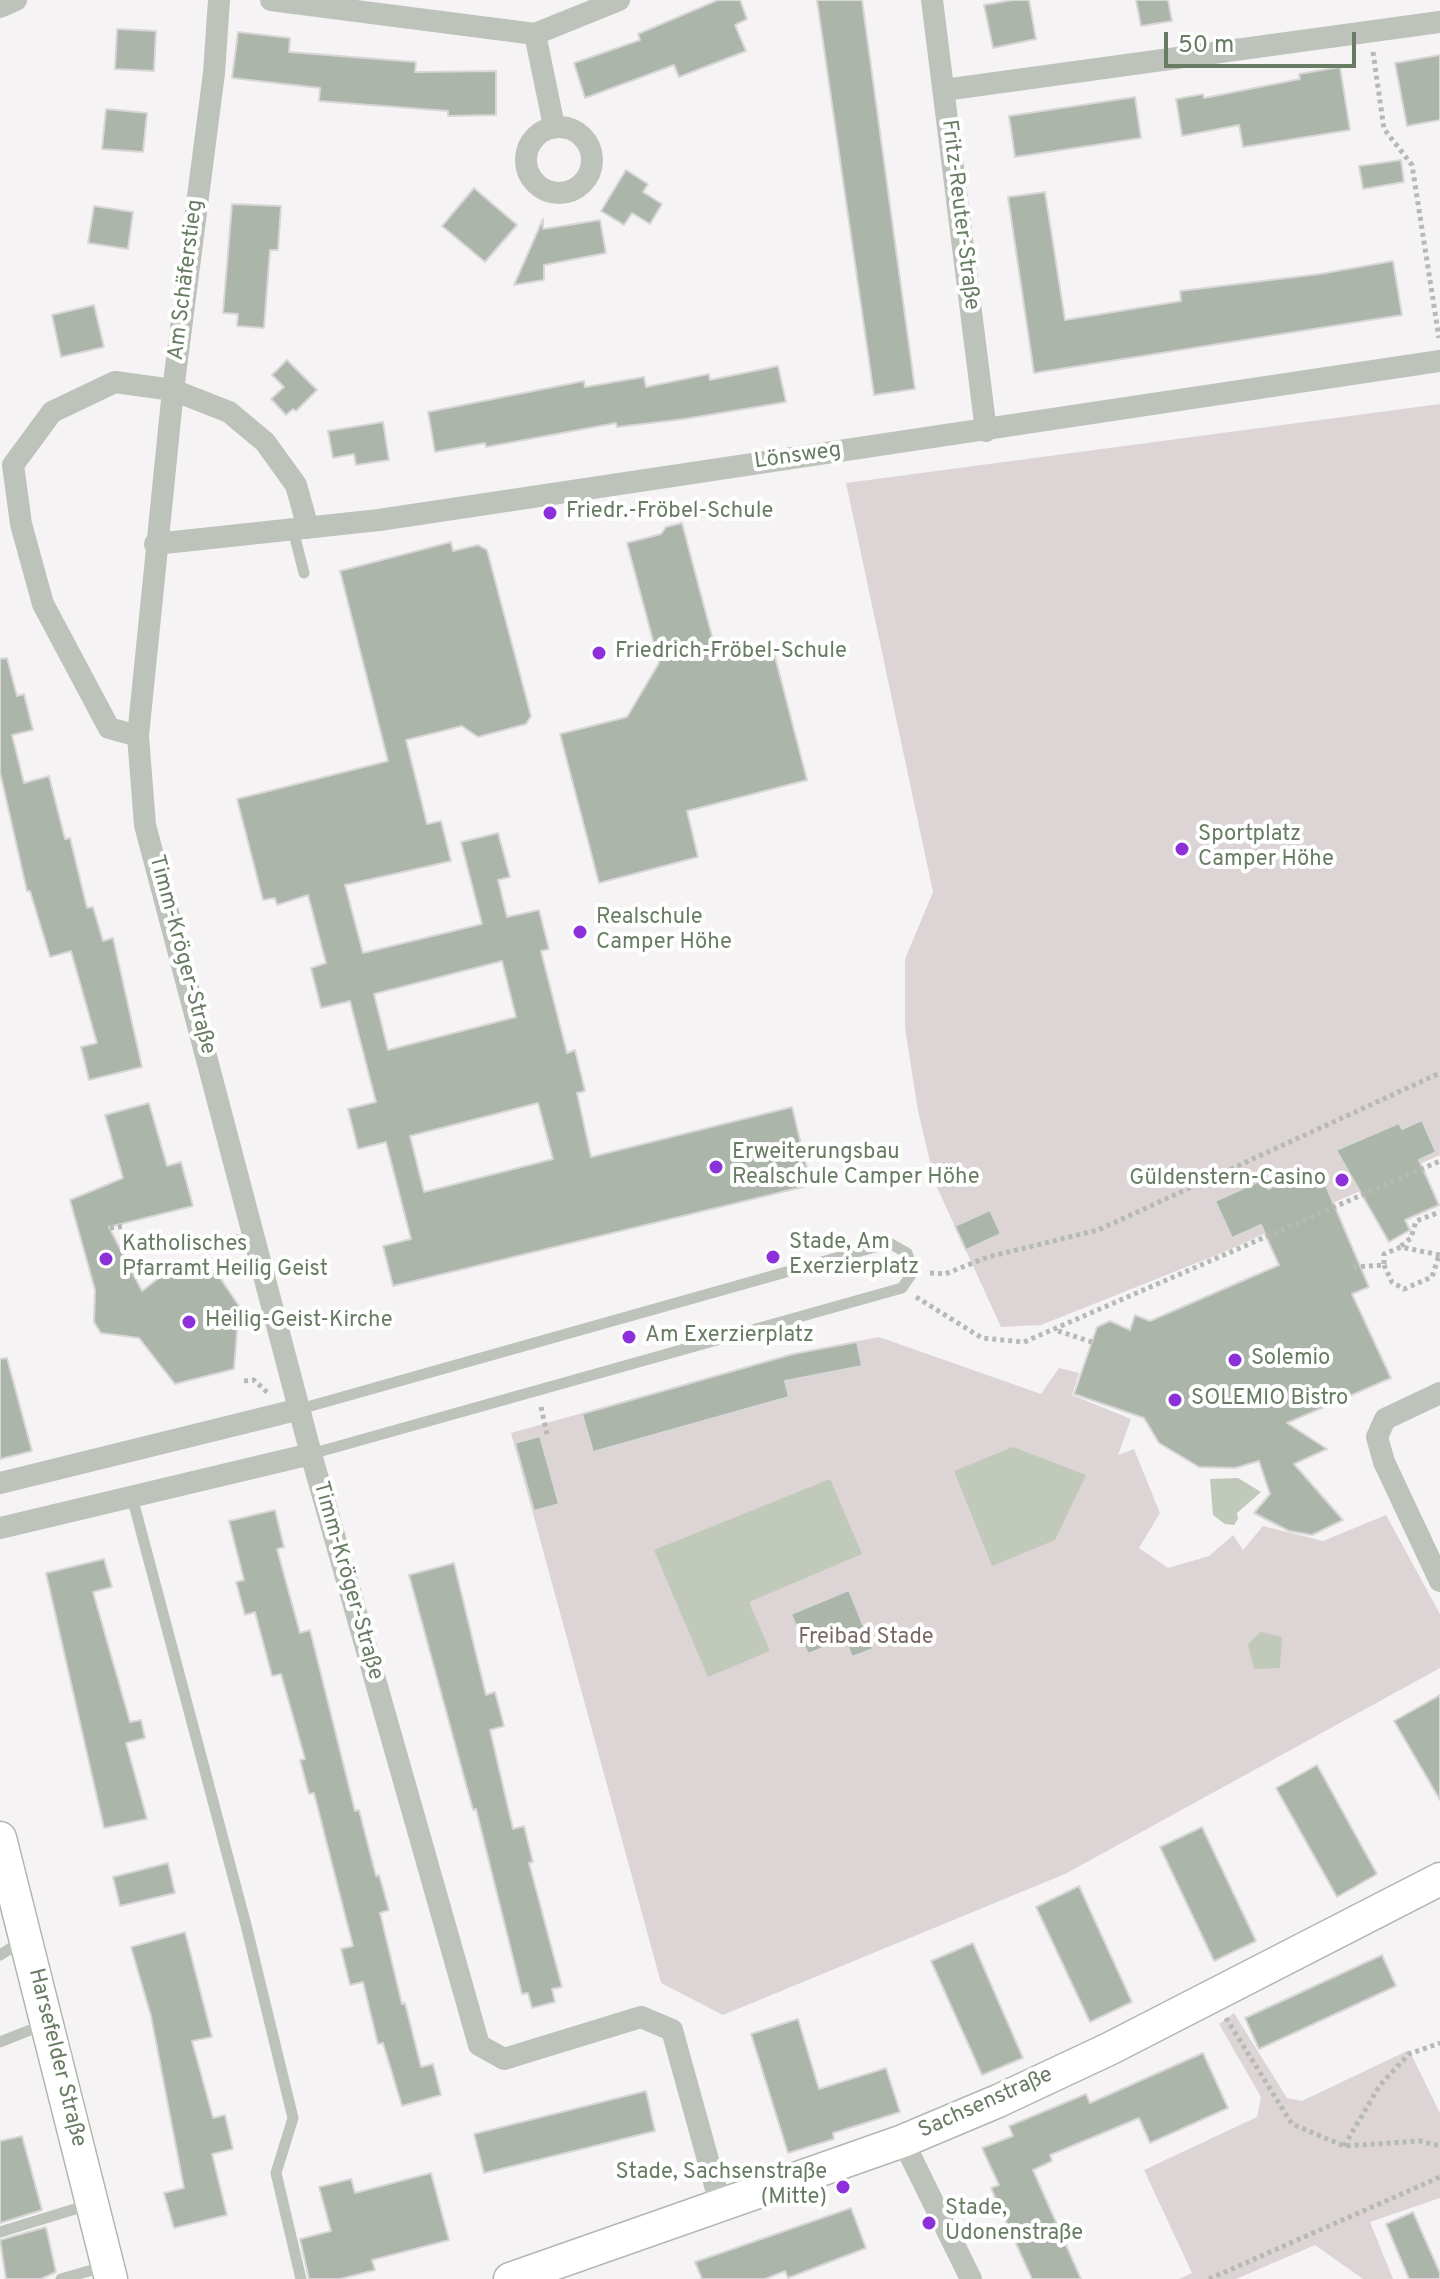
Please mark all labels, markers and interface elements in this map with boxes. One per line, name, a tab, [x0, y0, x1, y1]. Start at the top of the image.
scale bar	[1168, 16, 1360, 66]
text: 50 m	[1178, 31, 1234, 61]
street label: Fritz-Reuter-Straße	[934, 118, 984, 312]
street label: Am Schäferstieg	[164, 198, 210, 362]
street label: Lönsweg	[753, 438, 843, 476]
place label: Friedr.-Fröbel-Schule	[566, 500, 773, 526]
marker: Friedr.-Fröbel-Schule	[541, 504, 559, 522]
place label: Friedrich-Fröbel-Schule	[615, 640, 847, 666]
marker: Friedrich-Fröbel-Schule	[590, 644, 608, 662]
place label: Sportplatz Camper Höhe	[1198, 823, 1334, 874]
marker: Sportplatz Camper Höhe	[1173, 840, 1191, 858]
street label: Timm-Kröger-Straße	[142, 852, 220, 1058]
place label: Realschule Camper Höhe	[596, 906, 732, 958]
marker: Realschule Camper Höhe	[571, 923, 589, 941]
place label: Erweiterungsbau Realschule Camper Höhe	[732, 1141, 980, 1192]
marker: Erweiterungsbau Realschule Camper Höhe	[707, 1158, 725, 1176]
place label: Güldenstern-Casino	[1129, 1167, 1326, 1193]
marker: Güldenstern-Casino	[1333, 1171, 1351, 1189]
place label: Stade, Am Exerzierplatz	[789, 1231, 919, 1282]
place label: Katholisches Pfarramt Heilig Geist	[122, 1233, 328, 1284]
marker: Stade, Am Exerzierplatz	[764, 1248, 782, 1266]
marker: Katholisches Pfarramt Heilig Geist	[97, 1250, 115, 1268]
place label: Heilig-Geist-Kirche	[205, 1309, 393, 1335]
marker: Heilig-Geist-Kirche	[180, 1313, 198, 1331]
place label: Am Exerzierplatz	[645, 1324, 814, 1350]
marker: Am Exerzierplatz	[620, 1328, 638, 1346]
place label: Solemio	[1251, 1347, 1330, 1373]
marker: Solemio	[1226, 1351, 1244, 1369]
place label: SOLEMIO Bistro	[1191, 1387, 1348, 1413]
marker: SOLEMIO Bistro	[1166, 1391, 1184, 1409]
street label: Timm-Kröger-Straße	[306, 1479, 388, 1683]
park label: Freibad Stade	[798, 1626, 934, 1652]
street label: Harsefelder Straße	[21, 1966, 91, 2150]
street label: Sachsenstraße	[915, 2063, 1057, 2145]
place label: Stade, Sachsenstraße (Mitte)	[616, 2161, 827, 2212]
marker: Stade, Sachsenstraße (Mitte)	[834, 2178, 852, 2196]
place label: Stade, Udonenstraße	[945, 2197, 1083, 2248]
marker: Stade, Udonenstraße	[920, 2214, 938, 2232]

